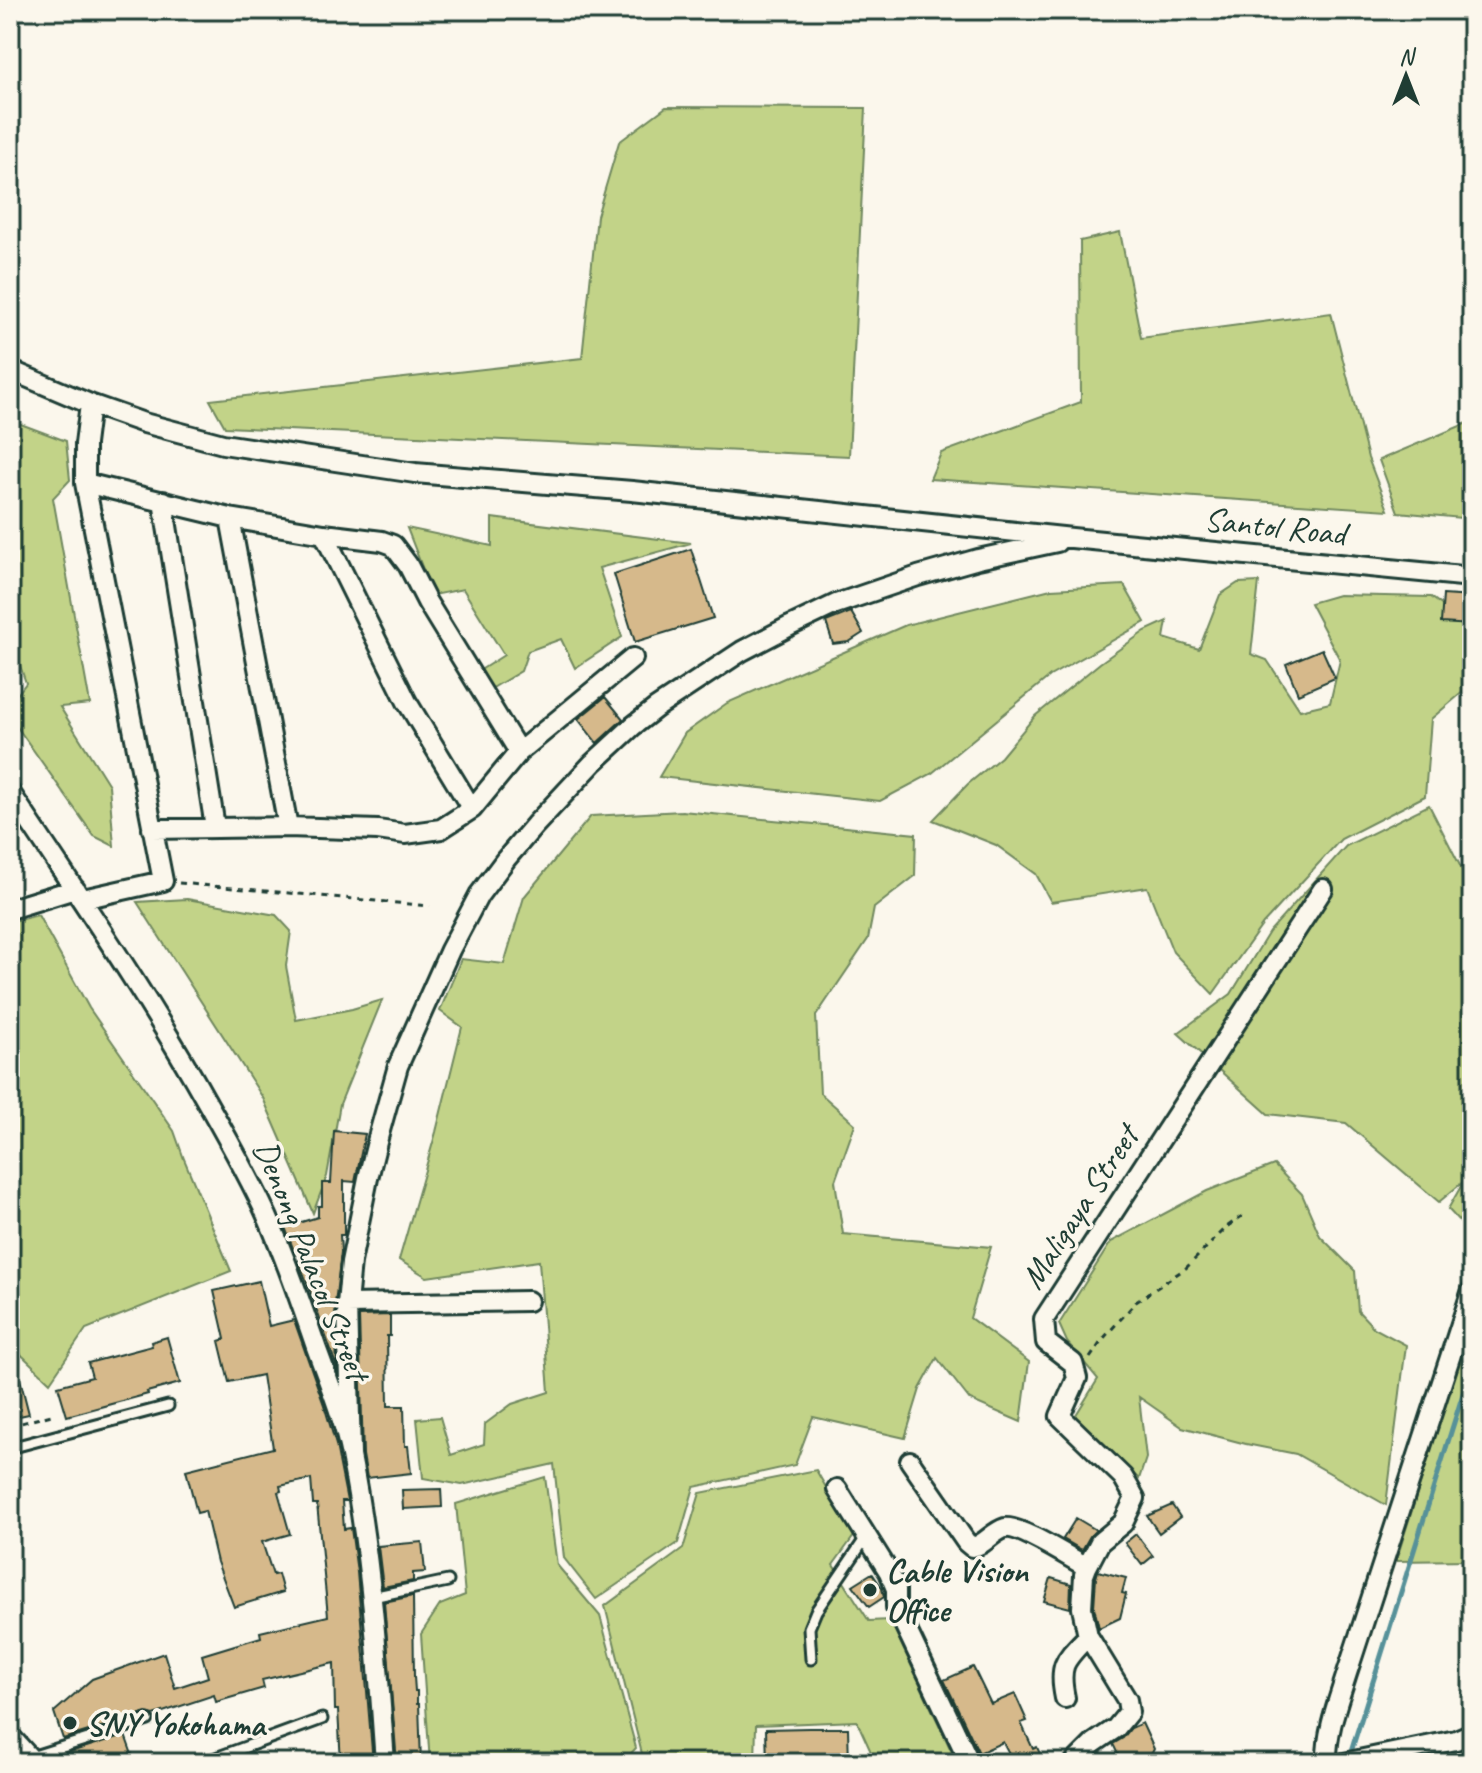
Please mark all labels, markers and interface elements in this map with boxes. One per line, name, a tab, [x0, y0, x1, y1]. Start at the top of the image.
north arrow	[1366, 36, 1446, 116]
text: N	[1399, 43, 1416, 71]
street label: Santol Road	[1202, 497, 1352, 555]
street label: Maligaya Street	[1010, 1113, 1150, 1297]
street label: Denong Palacol Street	[244, 1134, 381, 1391]
place label: Cable Vision Office	[886, 1549, 1029, 1631]
marker: Cable Vision Office	[861, 1581, 879, 1599]
place label: SNY Yokohama	[86, 1702, 268, 1745]
marker: SNY Yokohama	[61, 1714, 79, 1732]

